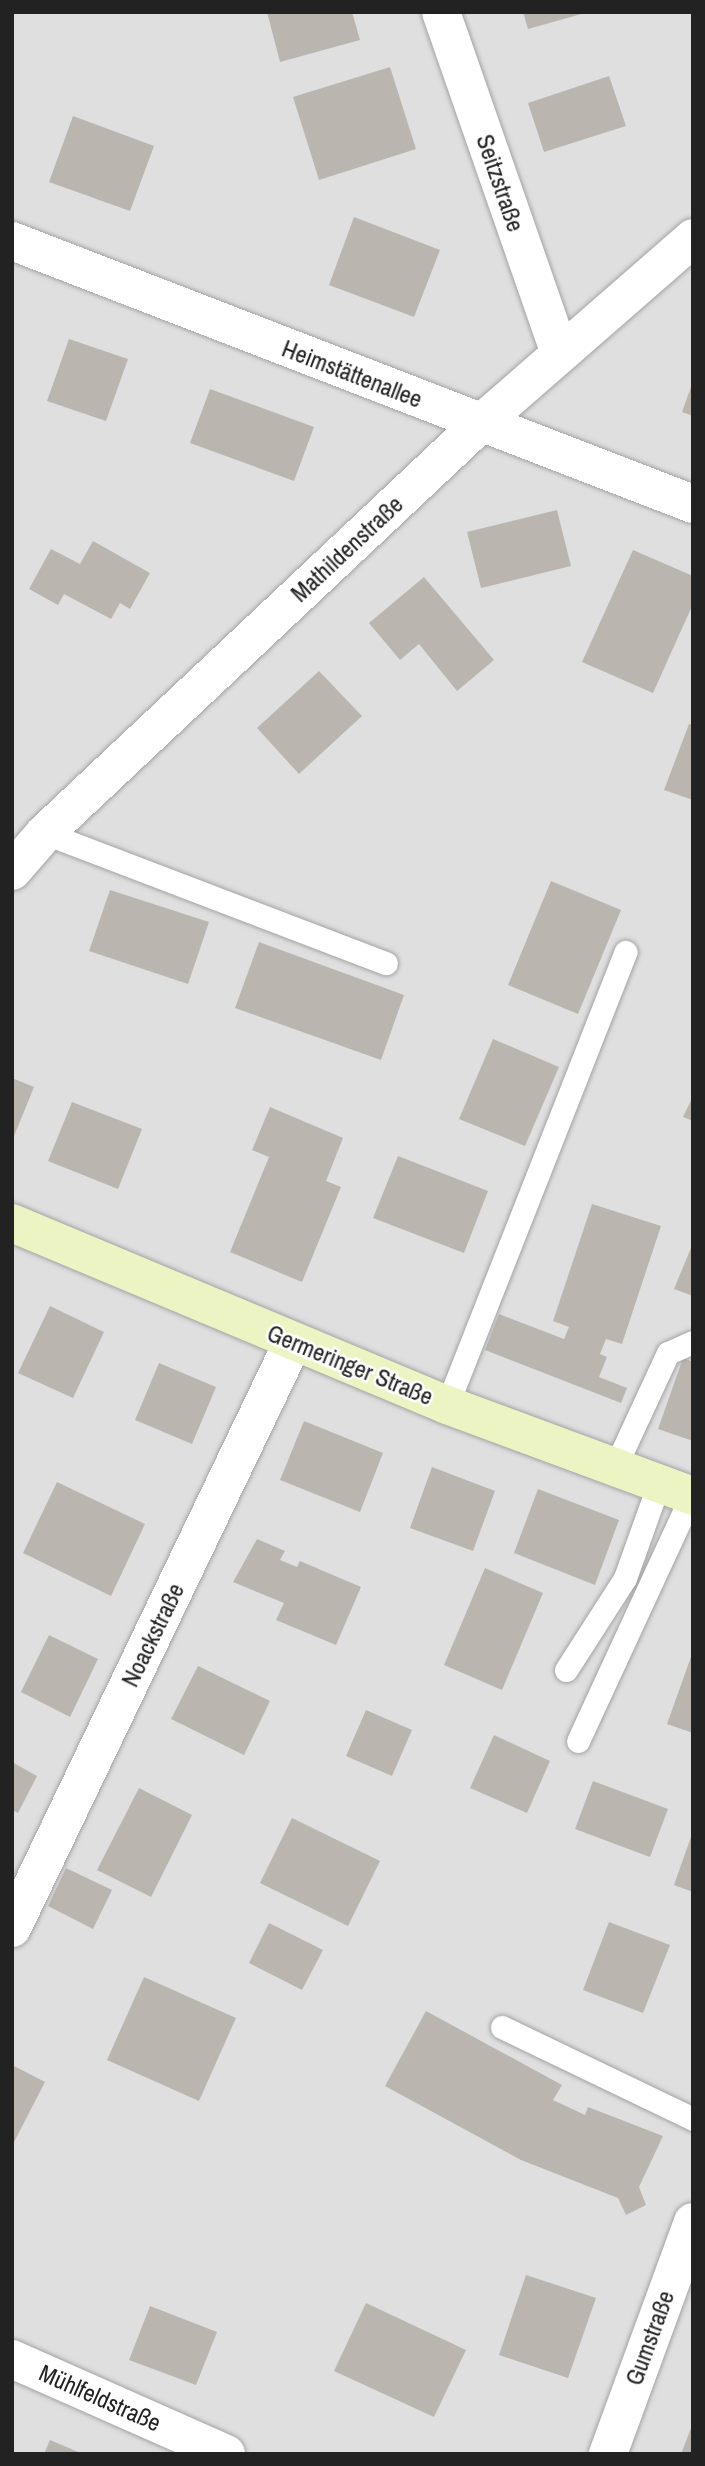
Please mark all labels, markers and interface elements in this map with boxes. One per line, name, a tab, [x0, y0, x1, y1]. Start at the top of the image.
street label: Seitzstraße	[470, 131, 530, 235]
street label: Heimstättenallee	[278, 334, 426, 414]
street label: Mathildenstraße	[285, 490, 409, 608]
street label: Germeringer Straße	[263, 1319, 437, 1411]
street label: Noackstraße	[116, 1579, 190, 1691]
street label: Gumstraße	[620, 2287, 680, 2389]
street label: Mühlfeldstraße	[35, 2358, 165, 2438]

